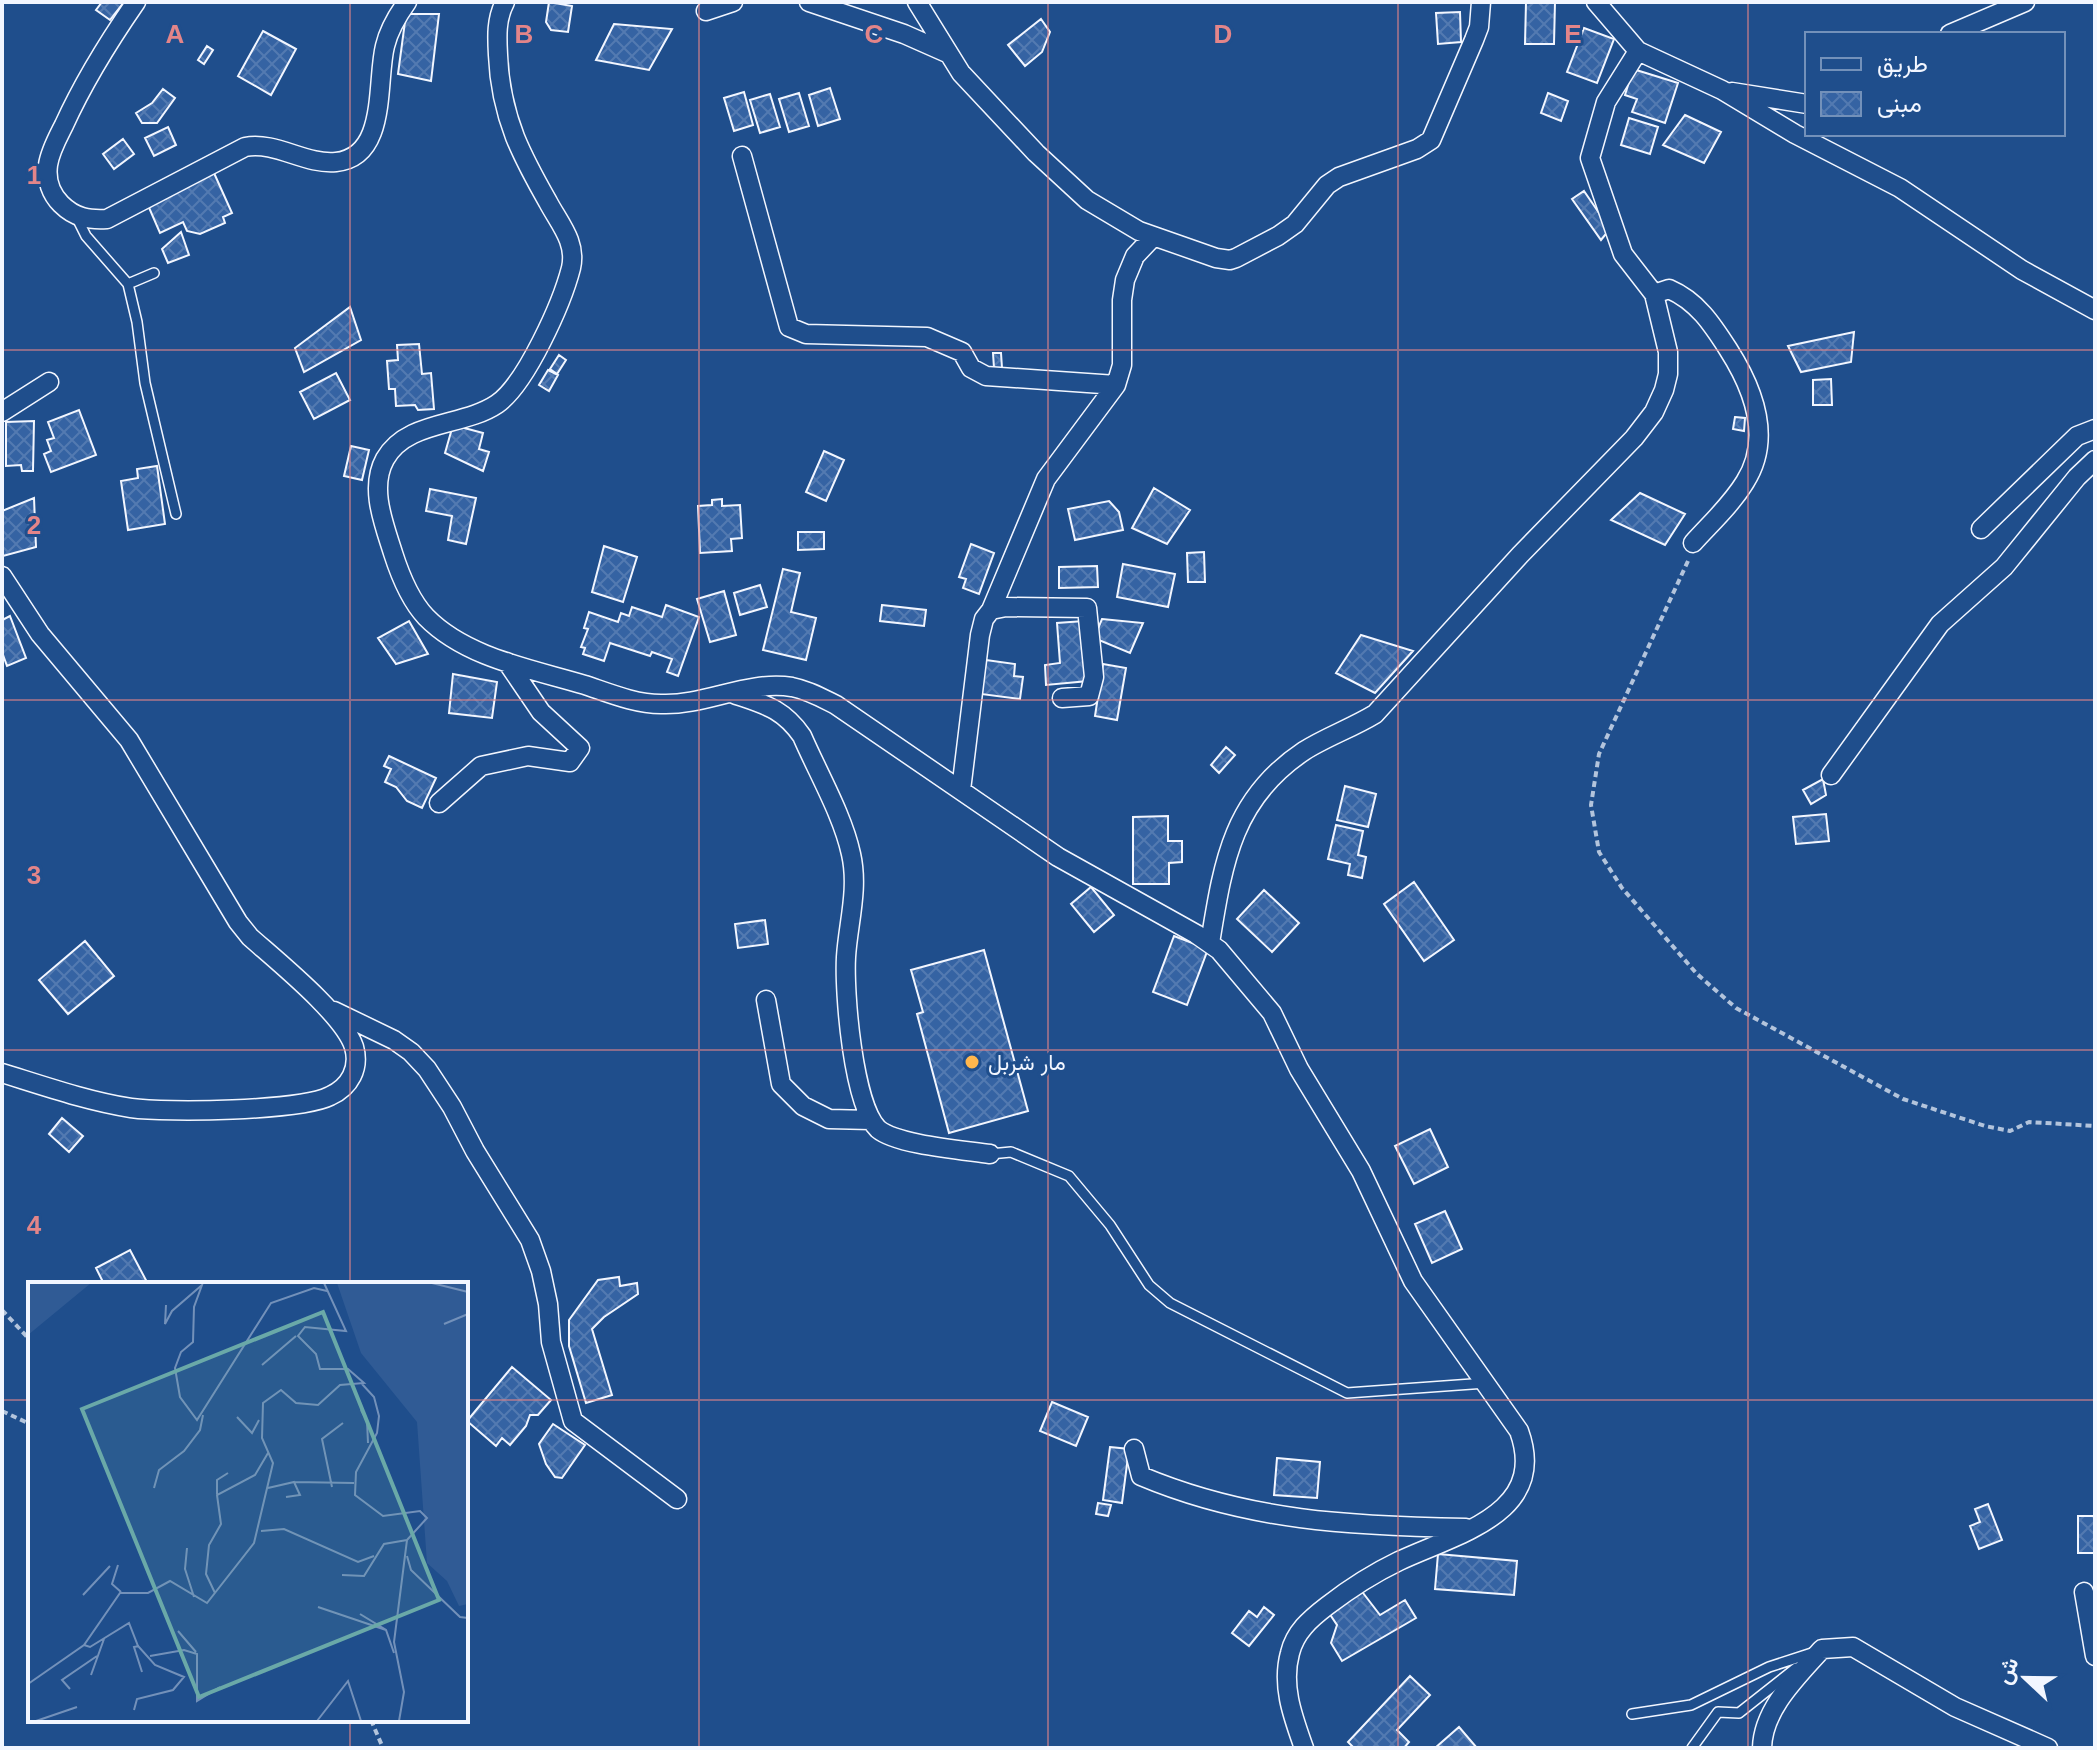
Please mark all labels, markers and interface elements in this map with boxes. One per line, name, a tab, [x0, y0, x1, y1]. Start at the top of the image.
text: A	[166, 19, 185, 49]
text: B	[515, 19, 533, 49]
text: C	[865, 19, 884, 49]
text: D	[1214, 19, 1232, 49]
text: E	[1564, 19, 1582, 49]
legend	[1805, 32, 2065, 136]
text: طريق	[1877, 50, 1928, 79]
text: مبنى	[1877, 90, 1922, 118]
text: 1	[27, 160, 41, 190]
text: 2	[27, 510, 41, 540]
text: 3	[27, 860, 41, 890]
place label: مار شربل	[988, 1050, 1066, 1076]
marker: مار شربل	[963, 1053, 981, 1071]
text: 4	[27, 1210, 42, 1240]
inset map	[28, 1282, 468, 1722]
north arrow	[1985, 1638, 2065, 1718]
text: ش	[1990, 1654, 2024, 1688]

